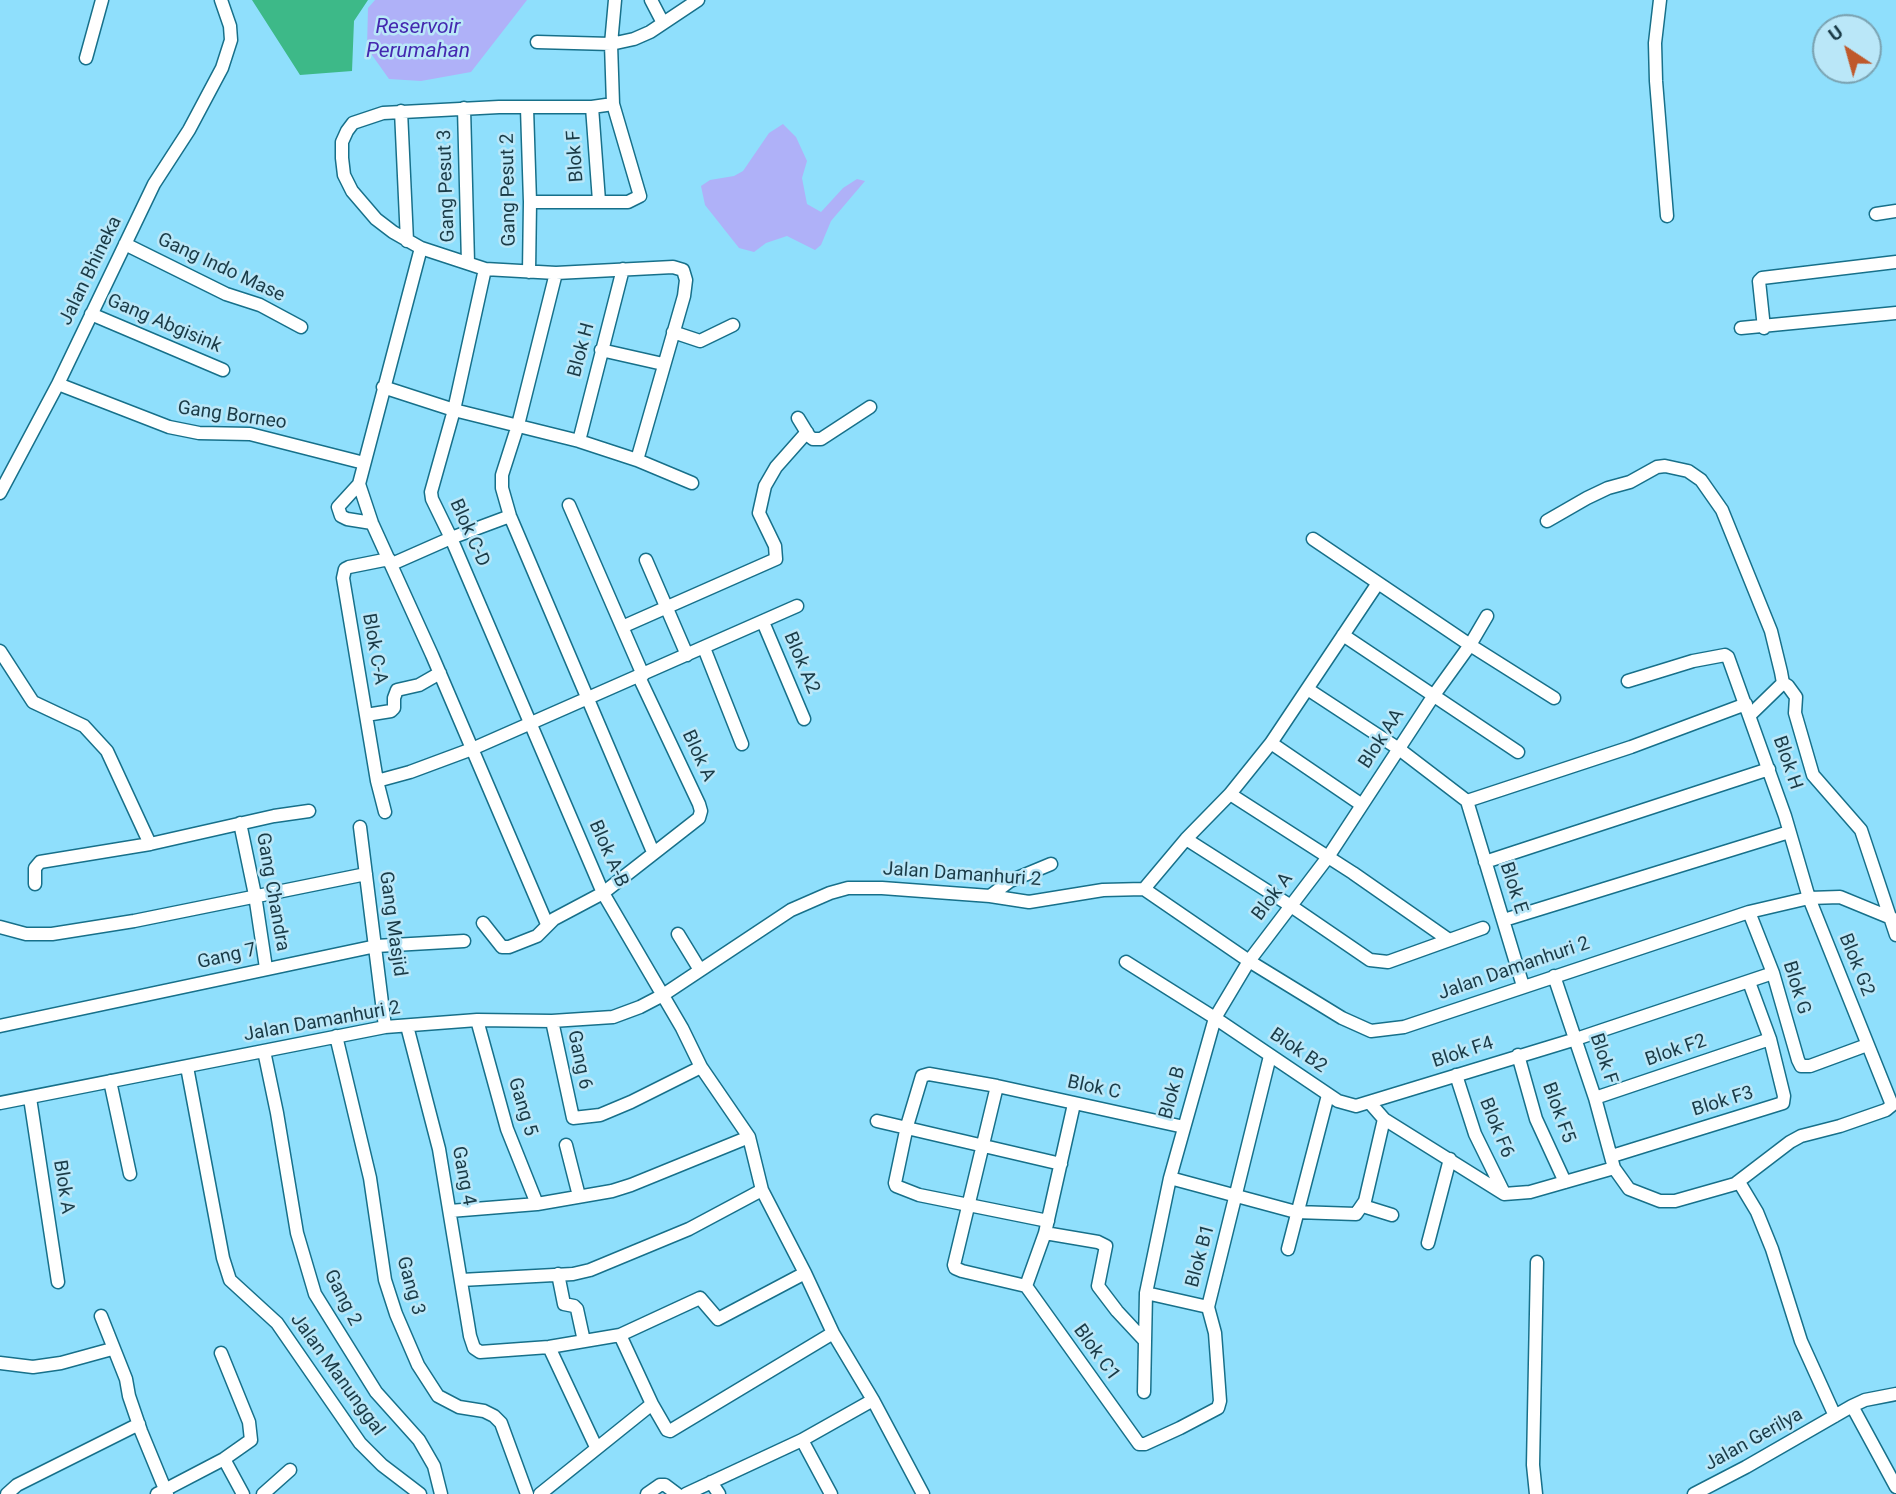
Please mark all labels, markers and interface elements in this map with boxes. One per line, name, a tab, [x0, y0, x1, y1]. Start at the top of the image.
north arrow	[1812, 14, 1882, 84]
water label: Reservoir Perumahan	[366, 15, 470, 65]
text: U	[1824, 20, 1847, 46]
street label: Gang Pesut 3	[434, 129, 460, 243]
street label: Blok F	[563, 129, 589, 183]
street label: Gang Pesut 2	[497, 133, 521, 247]
street label: Jalan Bhineka	[55, 213, 127, 329]
street label: Gang Indo Mase	[154, 229, 288, 307]
street label: Gang Abgisink	[103, 290, 225, 358]
street label: Blok H	[564, 320, 600, 380]
street label: Gang Borneo	[176, 397, 288, 435]
street label: Blok C-D	[444, 496, 494, 570]
street label: Blok C-A	[357, 612, 391, 686]
street label: Blok A2	[778, 629, 824, 697]
street label: Blok AA	[1354, 705, 1410, 773]
street label: Blok A	[676, 727, 720, 785]
street label: Blok H	[1767, 733, 1807, 793]
street label: Blok A-B	[583, 817, 633, 891]
street label: Gang Chandra	[250, 831, 294, 953]
street label: Jalan Damanhuri 2	[882, 858, 1042, 892]
street label: Blok E	[1494, 860, 1532, 916]
street label: Blok A	[1248, 869, 1298, 925]
street label: Gang Masjid	[373, 870, 411, 978]
street label: Blok G2	[1833, 930, 1879, 1000]
street label: Jalan Damanhuri 2	[1435, 932, 1593, 1006]
street label: Gang 7	[195, 939, 259, 975]
street label: Blok G	[1777, 959, 1815, 1017]
street label: Jalan Damanhuri 2	[242, 997, 402, 1047]
street label: Blok B2	[1265, 1024, 1331, 1078]
street label: Gang 6	[562, 1028, 596, 1092]
street label: Blok F2	[1643, 1030, 1709, 1072]
street label: Blok F	[1584, 1031, 1622, 1087]
street label: Blok F4	[1430, 1032, 1496, 1074]
street label: Blok B	[1155, 1064, 1191, 1122]
street label: Blok C	[1065, 1071, 1123, 1105]
street label: Gang 5	[502, 1075, 542, 1139]
street label: Blok F5	[1537, 1080, 1579, 1146]
street label: Blok F3	[1690, 1082, 1756, 1122]
street label: Blok F6	[1474, 1095, 1518, 1161]
street label: Gang 4	[446, 1144, 480, 1208]
street label: Blok A	[48, 1159, 78, 1215]
street label: Blok B1	[1182, 1222, 1220, 1290]
street label: Gang 3	[391, 1254, 429, 1318]
street label: Gang 2	[318, 1266, 366, 1330]
street label: Jalan Manunggal	[285, 1309, 389, 1441]
street label: Blok C1	[1068, 1320, 1124, 1386]
street label: Jalan Gerilya	[1701, 1404, 1807, 1476]

